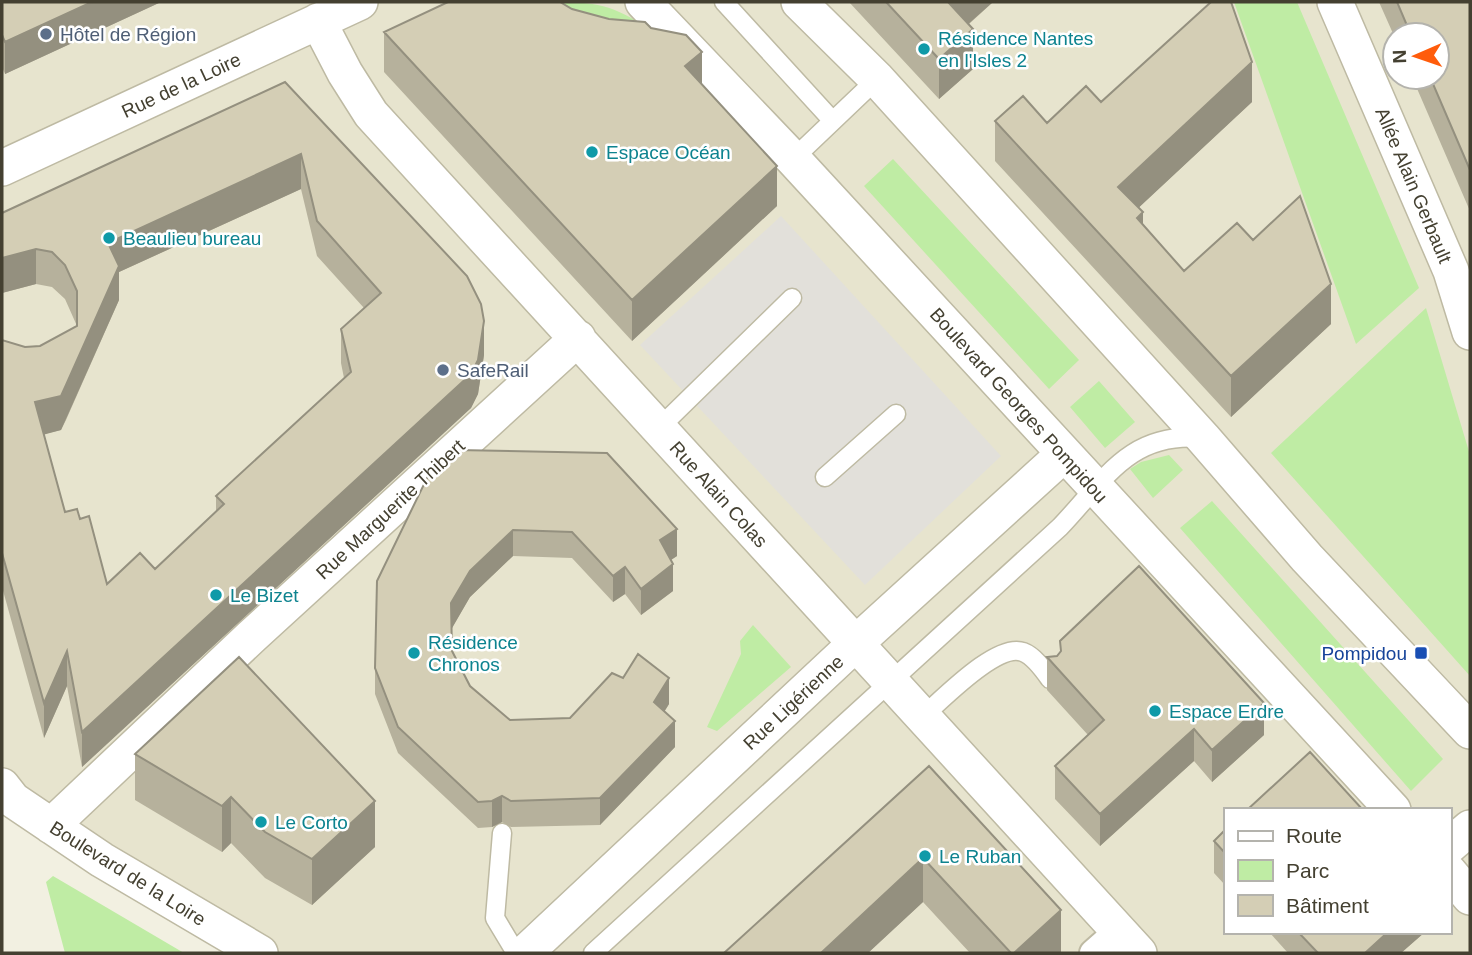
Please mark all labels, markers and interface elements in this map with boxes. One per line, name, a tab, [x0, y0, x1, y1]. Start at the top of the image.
north arrow	[1381, 21, 1451, 91]
place label: Hôtel de Région	[60, 24, 196, 45]
marker: Hôtel de Région	[38, 26, 54, 42]
place label: Résidence Nantes en l'Isles 2	[938, 28, 1093, 71]
marker: Résidence Nantes en l'Isles 2	[916, 41, 932, 57]
street label: Rue de la Loire	[118, 49, 244, 122]
text: N	[1389, 49, 1410, 64]
street label: Allée Alain Gerbault	[1371, 104, 1456, 267]
place label: Espace Océan	[606, 142, 731, 163]
marker: Espace Océan	[584, 144, 600, 160]
place label: Beaulieu bureau	[123, 228, 261, 249]
marker: Beaulieu bureau	[101, 230, 117, 246]
street label: Boulevard Georges Pompidou	[926, 304, 1112, 507]
place label: SafeRail	[457, 360, 529, 381]
marker: SafeRail	[435, 362, 451, 378]
street label: Rue Marguerite Thibert	[312, 435, 469, 584]
street label: Rue Alain Colas	[666, 437, 772, 552]
place label: Le Bizet	[230, 585, 299, 606]
marker: Le Bizet	[208, 587, 224, 603]
place label: Résidence Chronos	[428, 632, 518, 675]
place label: Pompidou	[1321, 643, 1407, 664]
marker: Résidence Chronos	[406, 645, 422, 661]
marker: Pompidou	[1413, 645, 1429, 661]
street label: Rue Ligérienne	[739, 651, 848, 754]
place label: Espace Erdre	[1169, 701, 1284, 722]
marker: Espace Erdre	[1147, 703, 1163, 719]
legend	[1224, 808, 1451, 934]
place label: Le Corto	[275, 812, 348, 833]
marker: Le Corto	[253, 814, 269, 830]
street label: Boulevard de la Loire	[46, 817, 209, 930]
text: Route	[1286, 824, 1342, 847]
place label: Le Ruban	[939, 846, 1021, 867]
marker: Le Ruban	[917, 848, 933, 864]
text: Parc	[1286, 859, 1329, 882]
text: Bâtiment	[1286, 894, 1369, 917]

